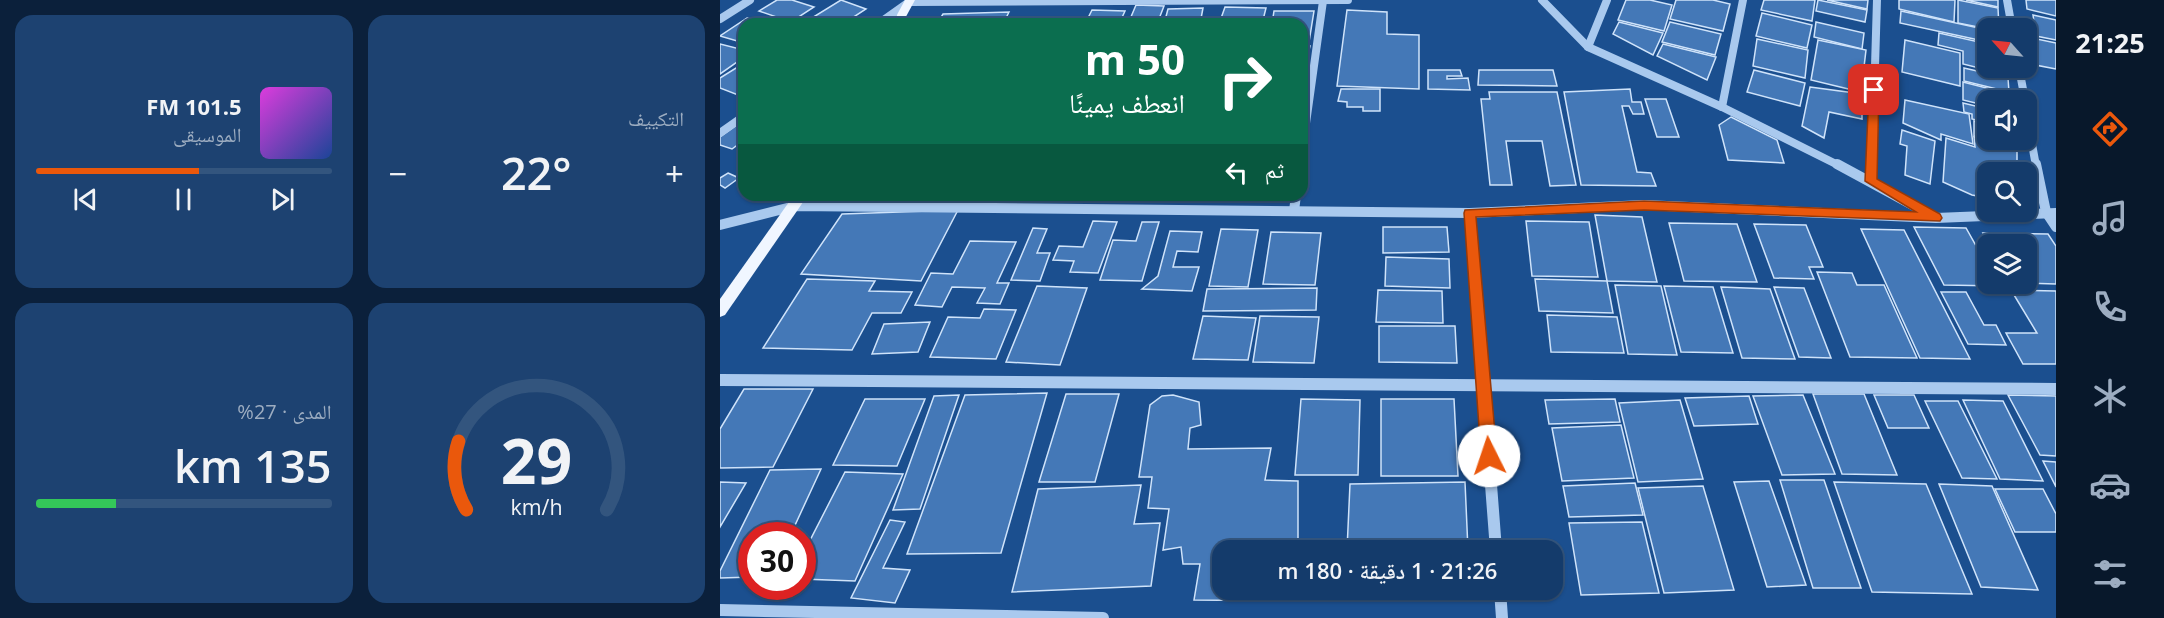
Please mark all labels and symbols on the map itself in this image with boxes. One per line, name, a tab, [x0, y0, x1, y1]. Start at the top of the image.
north arrow	[1977, 18, 2037, 78]
pin	[1848, 64, 1899, 115]
position arrow	[1457, 424, 1521, 488]
speed limit sign: 30	[738, 522, 816, 600]

